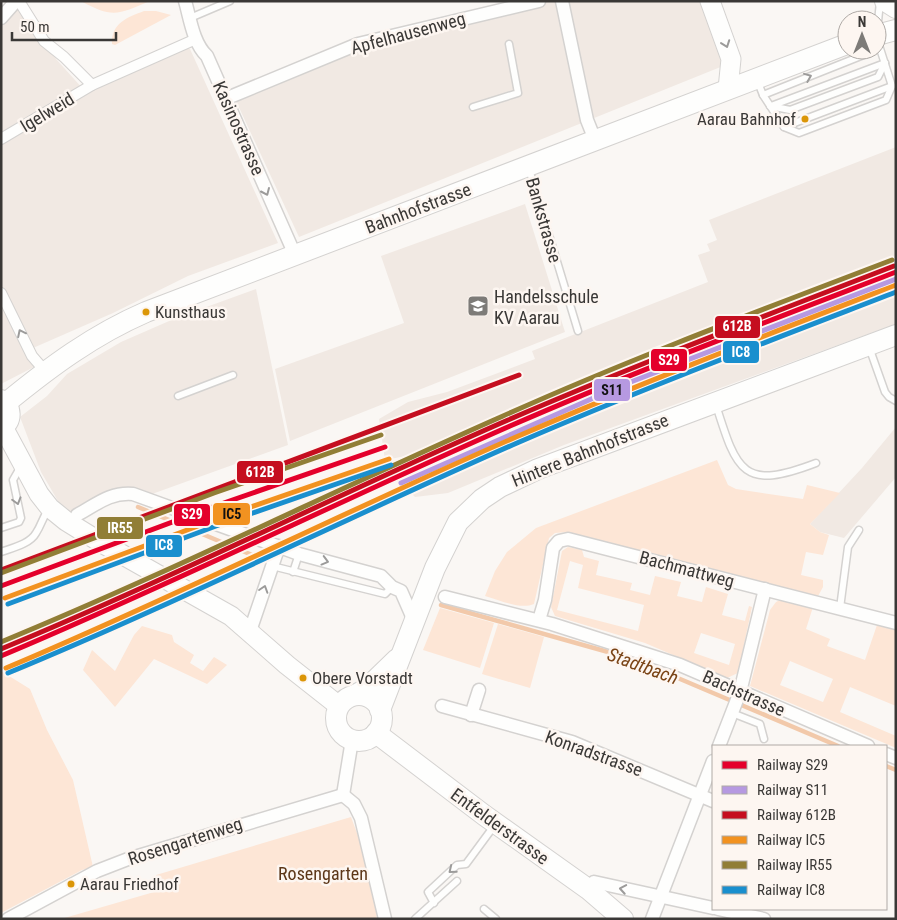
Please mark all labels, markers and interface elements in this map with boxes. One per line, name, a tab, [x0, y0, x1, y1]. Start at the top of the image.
street label: Apfelhausenweg	[348, 8, 468, 58]
scale bar	[12, 10, 116, 42]
north arrow	[837, 10, 887, 60]
text: N	[858, 14, 866, 30]
text: 50 m	[20, 18, 50, 36]
one-way arrow	[720, 40, 730, 48]
one-way arrow	[804, 73, 812, 83]
street label: Kasinostrasse	[209, 78, 269, 178]
street label: Igelweid	[16, 88, 78, 136]
place label: Aarau Bahnhof	[697, 109, 797, 129]
marker: Aarau Bahnhof	[800, 114, 810, 124]
street label: Bankstrasse	[522, 175, 566, 265]
street label: Bahnhofstrasse	[362, 178, 474, 238]
one-way arrow	[260, 187, 271, 196]
place label: Handelsschule KV Aarau	[494, 286, 599, 328]
school or university icon: Handelsschule KV Aarau	[466, 294, 490, 318]
place label: Kunsthaus	[155, 302, 226, 322]
marker: Kunsthaus	[141, 307, 151, 317]
line badge: 612B	[714, 315, 761, 339]
text: 612B	[722, 318, 752, 334]
one-way arrow	[17, 329, 27, 338]
line badge: IC8	[722, 340, 760, 364]
text: IC8	[732, 344, 750, 360]
line badge: S29	[650, 348, 688, 372]
text: S29	[658, 352, 680, 368]
line badge: S11	[593, 378, 631, 402]
text: S11	[601, 382, 623, 398]
street label: Hintere Bahnhofstrasse	[509, 409, 671, 491]
line badge: 612B	[236, 460, 284, 484]
text: 612B	[245, 464, 275, 480]
one-way arrow	[11, 497, 21, 505]
line badge: IC5	[212, 502, 251, 526]
line badge: S29	[173, 503, 211, 527]
text: S29	[181, 506, 203, 522]
text: IC5	[223, 506, 241, 522]
line badge: IR55	[96, 516, 144, 540]
text: IR55	[107, 520, 133, 536]
line badge: IC8	[145, 534, 183, 558]
text: IC8	[155, 537, 173, 553]
street label: Bachmattweg	[637, 546, 737, 592]
one-way arrow	[321, 555, 329, 566]
one-way arrow	[259, 585, 269, 594]
water label: Stadtbach	[604, 643, 682, 689]
street label: Bachstrasse	[700, 666, 788, 720]
place label: Obere Vorstadt	[312, 668, 413, 688]
marker: Obere Vorstadt	[298, 673, 308, 683]
street label: Konradstrasse	[542, 726, 646, 780]
legend	[712, 745, 887, 910]
text: Railway S29	[757, 756, 828, 774]
text: Railway S11	[757, 781, 828, 799]
street label: Entfelderstrasse	[447, 783, 553, 869]
text: Railway 612B	[757, 806, 836, 824]
street label: Rosengartenweg	[125, 813, 245, 869]
text: Railway IC5	[757, 831, 825, 849]
text: Railway IR55	[757, 856, 832, 874]
park label: Rosengarten	[278, 863, 368, 884]
one-way arrow	[449, 865, 458, 874]
place label: Aarau Friedhof	[80, 874, 179, 894]
marker: Aarau Friedhof	[66, 879, 76, 889]
text: Railway IC8	[757, 881, 825, 899]
one-way arrow	[619, 884, 627, 894]

